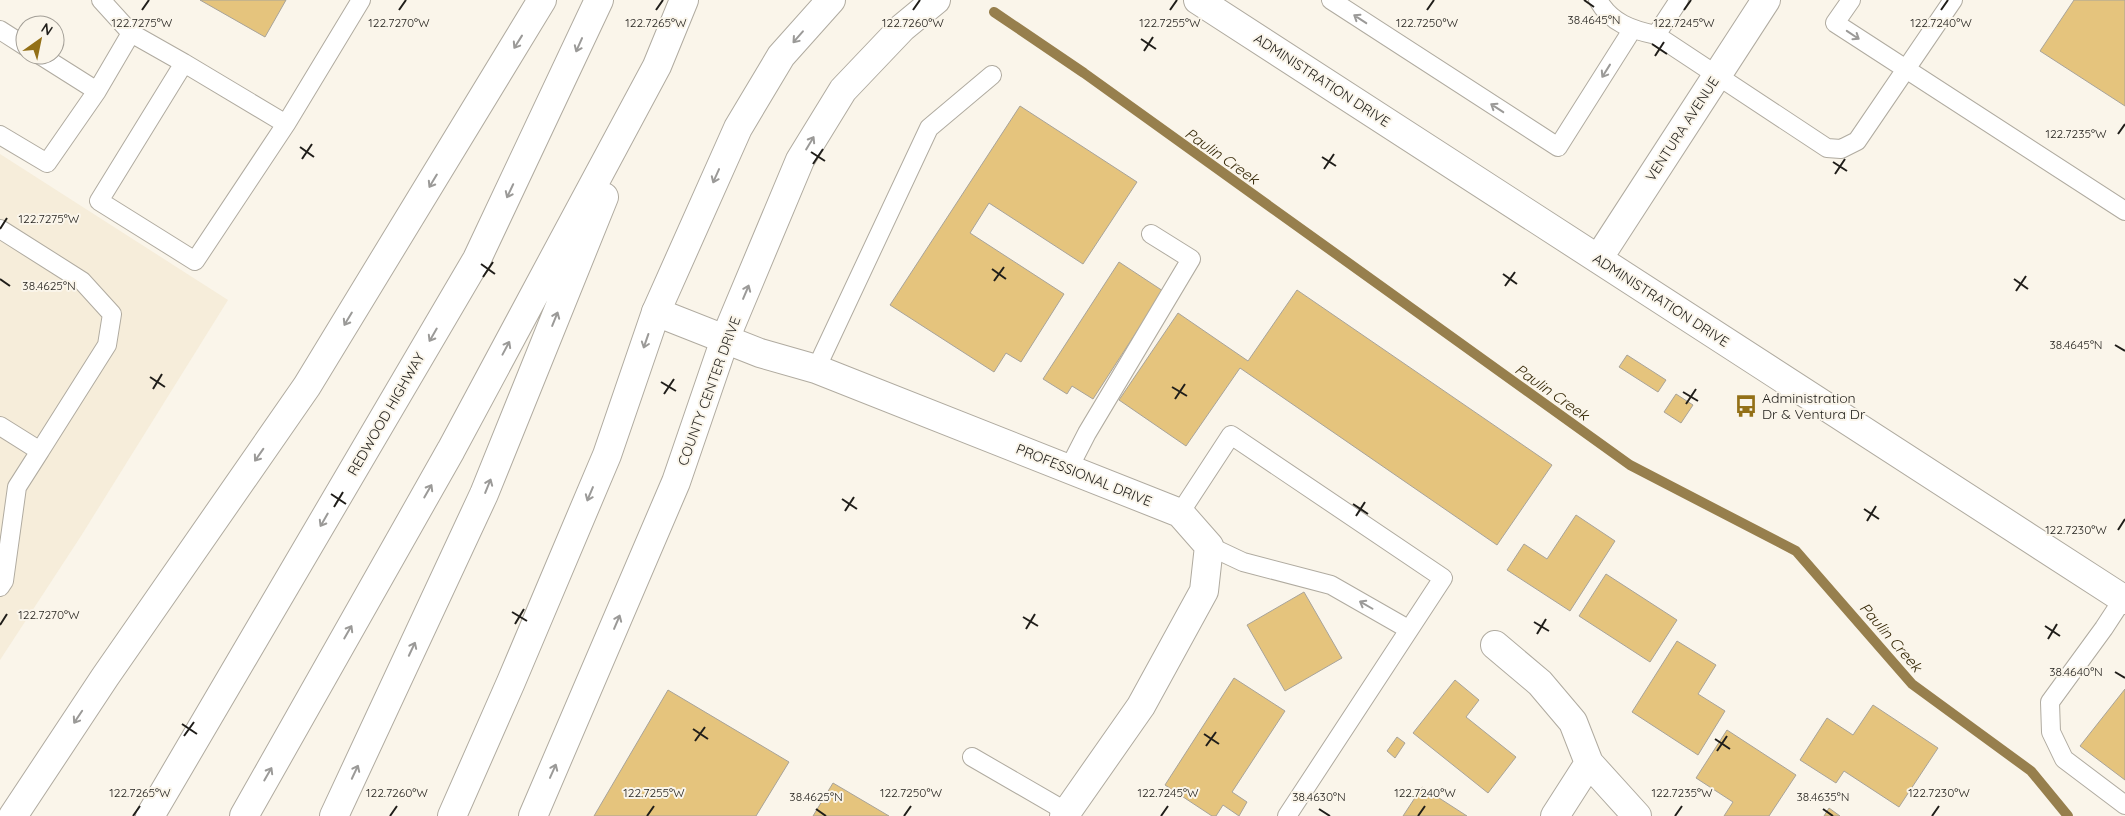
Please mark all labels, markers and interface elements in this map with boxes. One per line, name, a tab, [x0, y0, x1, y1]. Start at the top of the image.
text: 38.4645°N	[1567, 12, 1621, 27]
one-way arrow	[1354, 14, 1368, 24]
north arrow	[15, 15, 65, 65]
text: 122.7275°W	[112, 15, 173, 30]
text: 122.7270°W	[368, 15, 430, 30]
text: 122.7265°W	[625, 15, 687, 30]
text: 122.7260°W	[882, 15, 944, 30]
text: 122.7255°W	[1139, 15, 1201, 30]
text: 122.7250°W	[1396, 15, 1458, 30]
text: 122.7245°W	[1653, 15, 1715, 30]
text: 122.7240°W	[1910, 15, 1972, 30]
text: N	[38, 19, 56, 39]
street label: ADMINISTRATION DRIVE	[1250, 29, 1394, 131]
one-way arrow	[792, 30, 804, 43]
one-way arrow	[1845, 30, 1859, 40]
one-way arrow	[512, 35, 522, 49]
one-way arrow	[574, 37, 584, 52]
one-way arrow	[1601, 64, 1611, 78]
street label: VENTURA AVENUE	[1641, 73, 1723, 185]
one-way arrow	[1490, 102, 1504, 112]
water label: Paulin Creek	[1181, 124, 1264, 190]
text: 122.7235°W	[2045, 126, 2107, 141]
one-way arrow	[806, 136, 816, 150]
one-way arrow	[711, 168, 721, 183]
one-way arrow	[427, 173, 437, 187]
one-way arrow	[504, 184, 514, 199]
text: 122.7275°W	[19, 211, 80, 226]
street label: ADMINISTRATION DRIVE	[1589, 249, 1733, 351]
text: 38.4625°N	[22, 278, 76, 293]
one-way arrow	[742, 284, 751, 299]
one-way arrow	[342, 312, 352, 326]
one-way arrow	[551, 312, 560, 327]
street label: COUNTY CENTER DRIVE	[674, 314, 744, 468]
one-way arrow	[428, 327, 438, 341]
one-way arrow	[640, 333, 650, 349]
text: 38.4645°N	[2049, 337, 2103, 352]
one-way arrow	[502, 341, 511, 356]
street label: REDWOOD HIGHWAY	[343, 349, 429, 479]
water label: Paulin Creek	[1511, 360, 1594, 426]
place label: Administration Dr & Ventura Dr	[1762, 389, 1866, 423]
bus stop icon: Administration Dr & Ventura Dr	[1733, 393, 1759, 419]
street label: PROFESSIONAL DRIVE	[1013, 440, 1155, 510]
one-way arrow	[254, 448, 264, 462]
one-way arrow	[483, 479, 493, 494]
one-way arrow	[423, 483, 433, 498]
one-way arrow	[585, 486, 595, 501]
one-way arrow	[319, 512, 329, 526]
text: 122.7230°W	[2045, 522, 2107, 537]
water label: Paulin Creek	[1856, 598, 1928, 677]
one-way arrow	[1358, 600, 1373, 610]
text: 122.7270°W	[18, 607, 80, 622]
one-way arrow	[612, 615, 622, 630]
one-way arrow	[343, 625, 353, 640]
one-way arrow	[408, 642, 418, 657]
text: 38.4640°N	[2049, 664, 2103, 679]
one-way arrow	[73, 710, 83, 724]
one-way arrow	[548, 764, 558, 779]
one-way arrow	[351, 765, 360, 780]
one-way arrow	[263, 766, 273, 781]
text: 122.7265°W	[109, 785, 171, 800]
text: 122.7260°W	[366, 785, 428, 800]
text: 122.7255°W	[623, 785, 685, 800]
text: 122.7250°W	[880, 785, 942, 800]
text: 122.7245°W	[1137, 785, 1199, 800]
text: 122.7240°W	[1394, 785, 1456, 800]
text: 122.7235°W	[1651, 785, 1713, 800]
text: 122.7230°W	[1908, 785, 1970, 800]
text: 38.4625°N	[789, 789, 843, 804]
text: 38.4630°N	[1292, 789, 1346, 804]
text: 38.4635°N	[1797, 789, 1849, 804]

